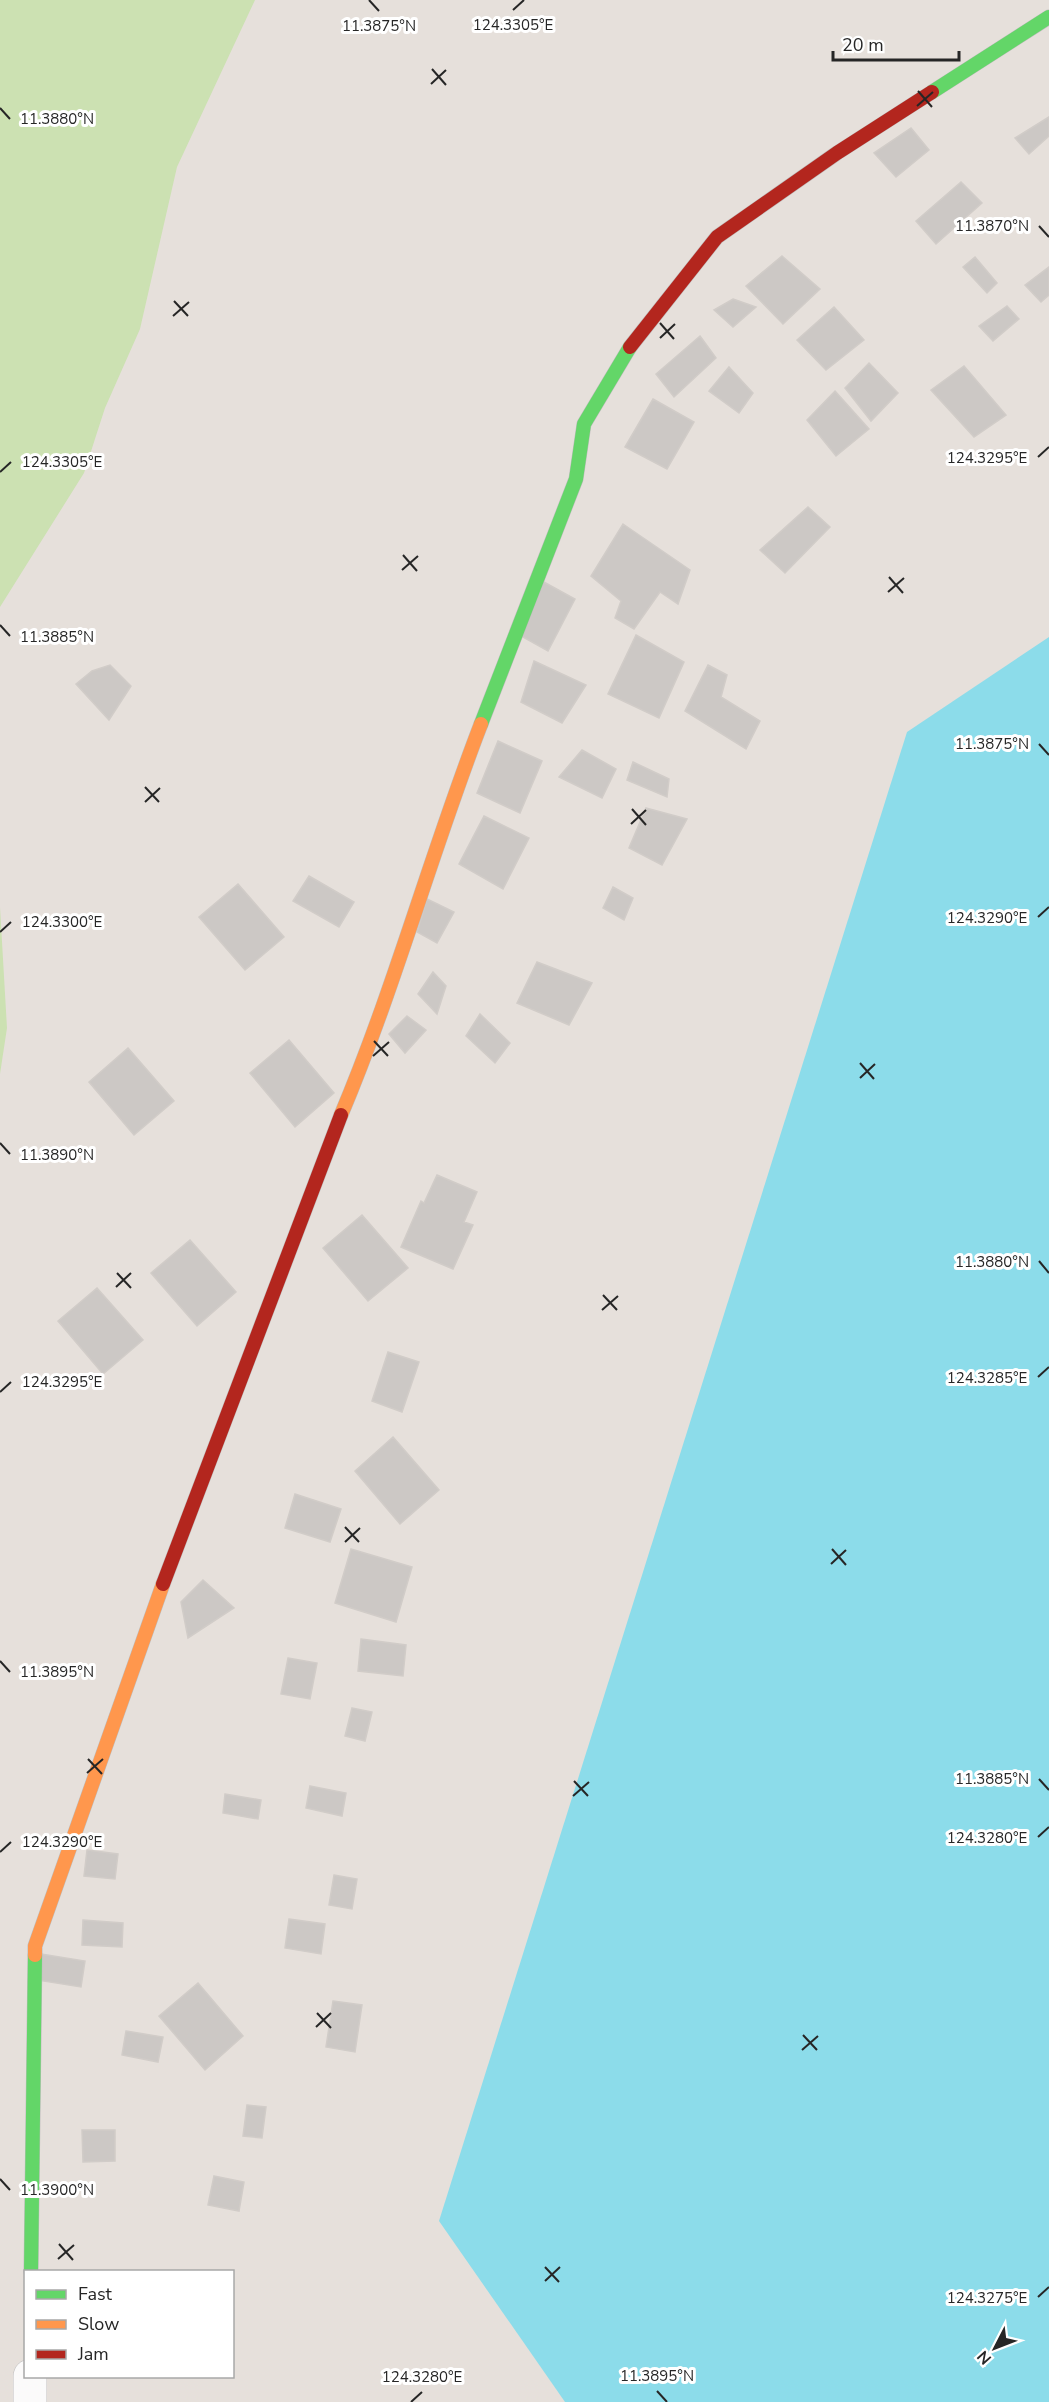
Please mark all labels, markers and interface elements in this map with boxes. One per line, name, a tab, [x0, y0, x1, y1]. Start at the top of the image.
text: 124.3305°E	[473, 15, 553, 35]
text: 11.3875°N	[342, 16, 416, 36]
scale bar	[833, 24, 959, 62]
text: 20 m	[842, 33, 884, 57]
text: 11.3880°N	[20, 109, 94, 129]
text: 11.3870°N	[955, 216, 1029, 236]
text: 124.3295°E	[947, 448, 1027, 468]
text: 124.3305°E	[22, 452, 102, 472]
text: 11.3885°N	[20, 627, 94, 647]
text: 11.3875°N	[955, 734, 1029, 754]
text: 124.3290°E	[947, 908, 1027, 928]
text: 124.3300°E	[22, 912, 102, 932]
text: 11.3890°N	[20, 1145, 94, 1165]
text: 11.3880°N	[955, 1252, 1029, 1272]
text: 124.3285°E	[947, 1368, 1027, 1388]
text: 124.3295°E	[22, 1372, 102, 1392]
text: 11.3895°N	[20, 1662, 94, 1682]
text: 11.3885°N	[955, 1769, 1029, 1789]
text: 124.3280°E	[947, 1828, 1027, 1848]
text: 124.3290°E	[22, 1832, 102, 1852]
text: 11.3900°N	[20, 2180, 94, 2200]
legend	[24, 2270, 234, 2378]
text: Fast	[78, 2282, 113, 2306]
text: 124.3275°E	[947, 2288, 1027, 2308]
text: Slow	[78, 2312, 119, 2336]
north arrow	[965, 2318, 1025, 2378]
text: Jam	[77, 2342, 109, 2366]
text: N	[972, 2346, 997, 2369]
text: 11.3895°N	[620, 2366, 694, 2386]
text: 124.3280°E	[382, 2367, 462, 2387]

